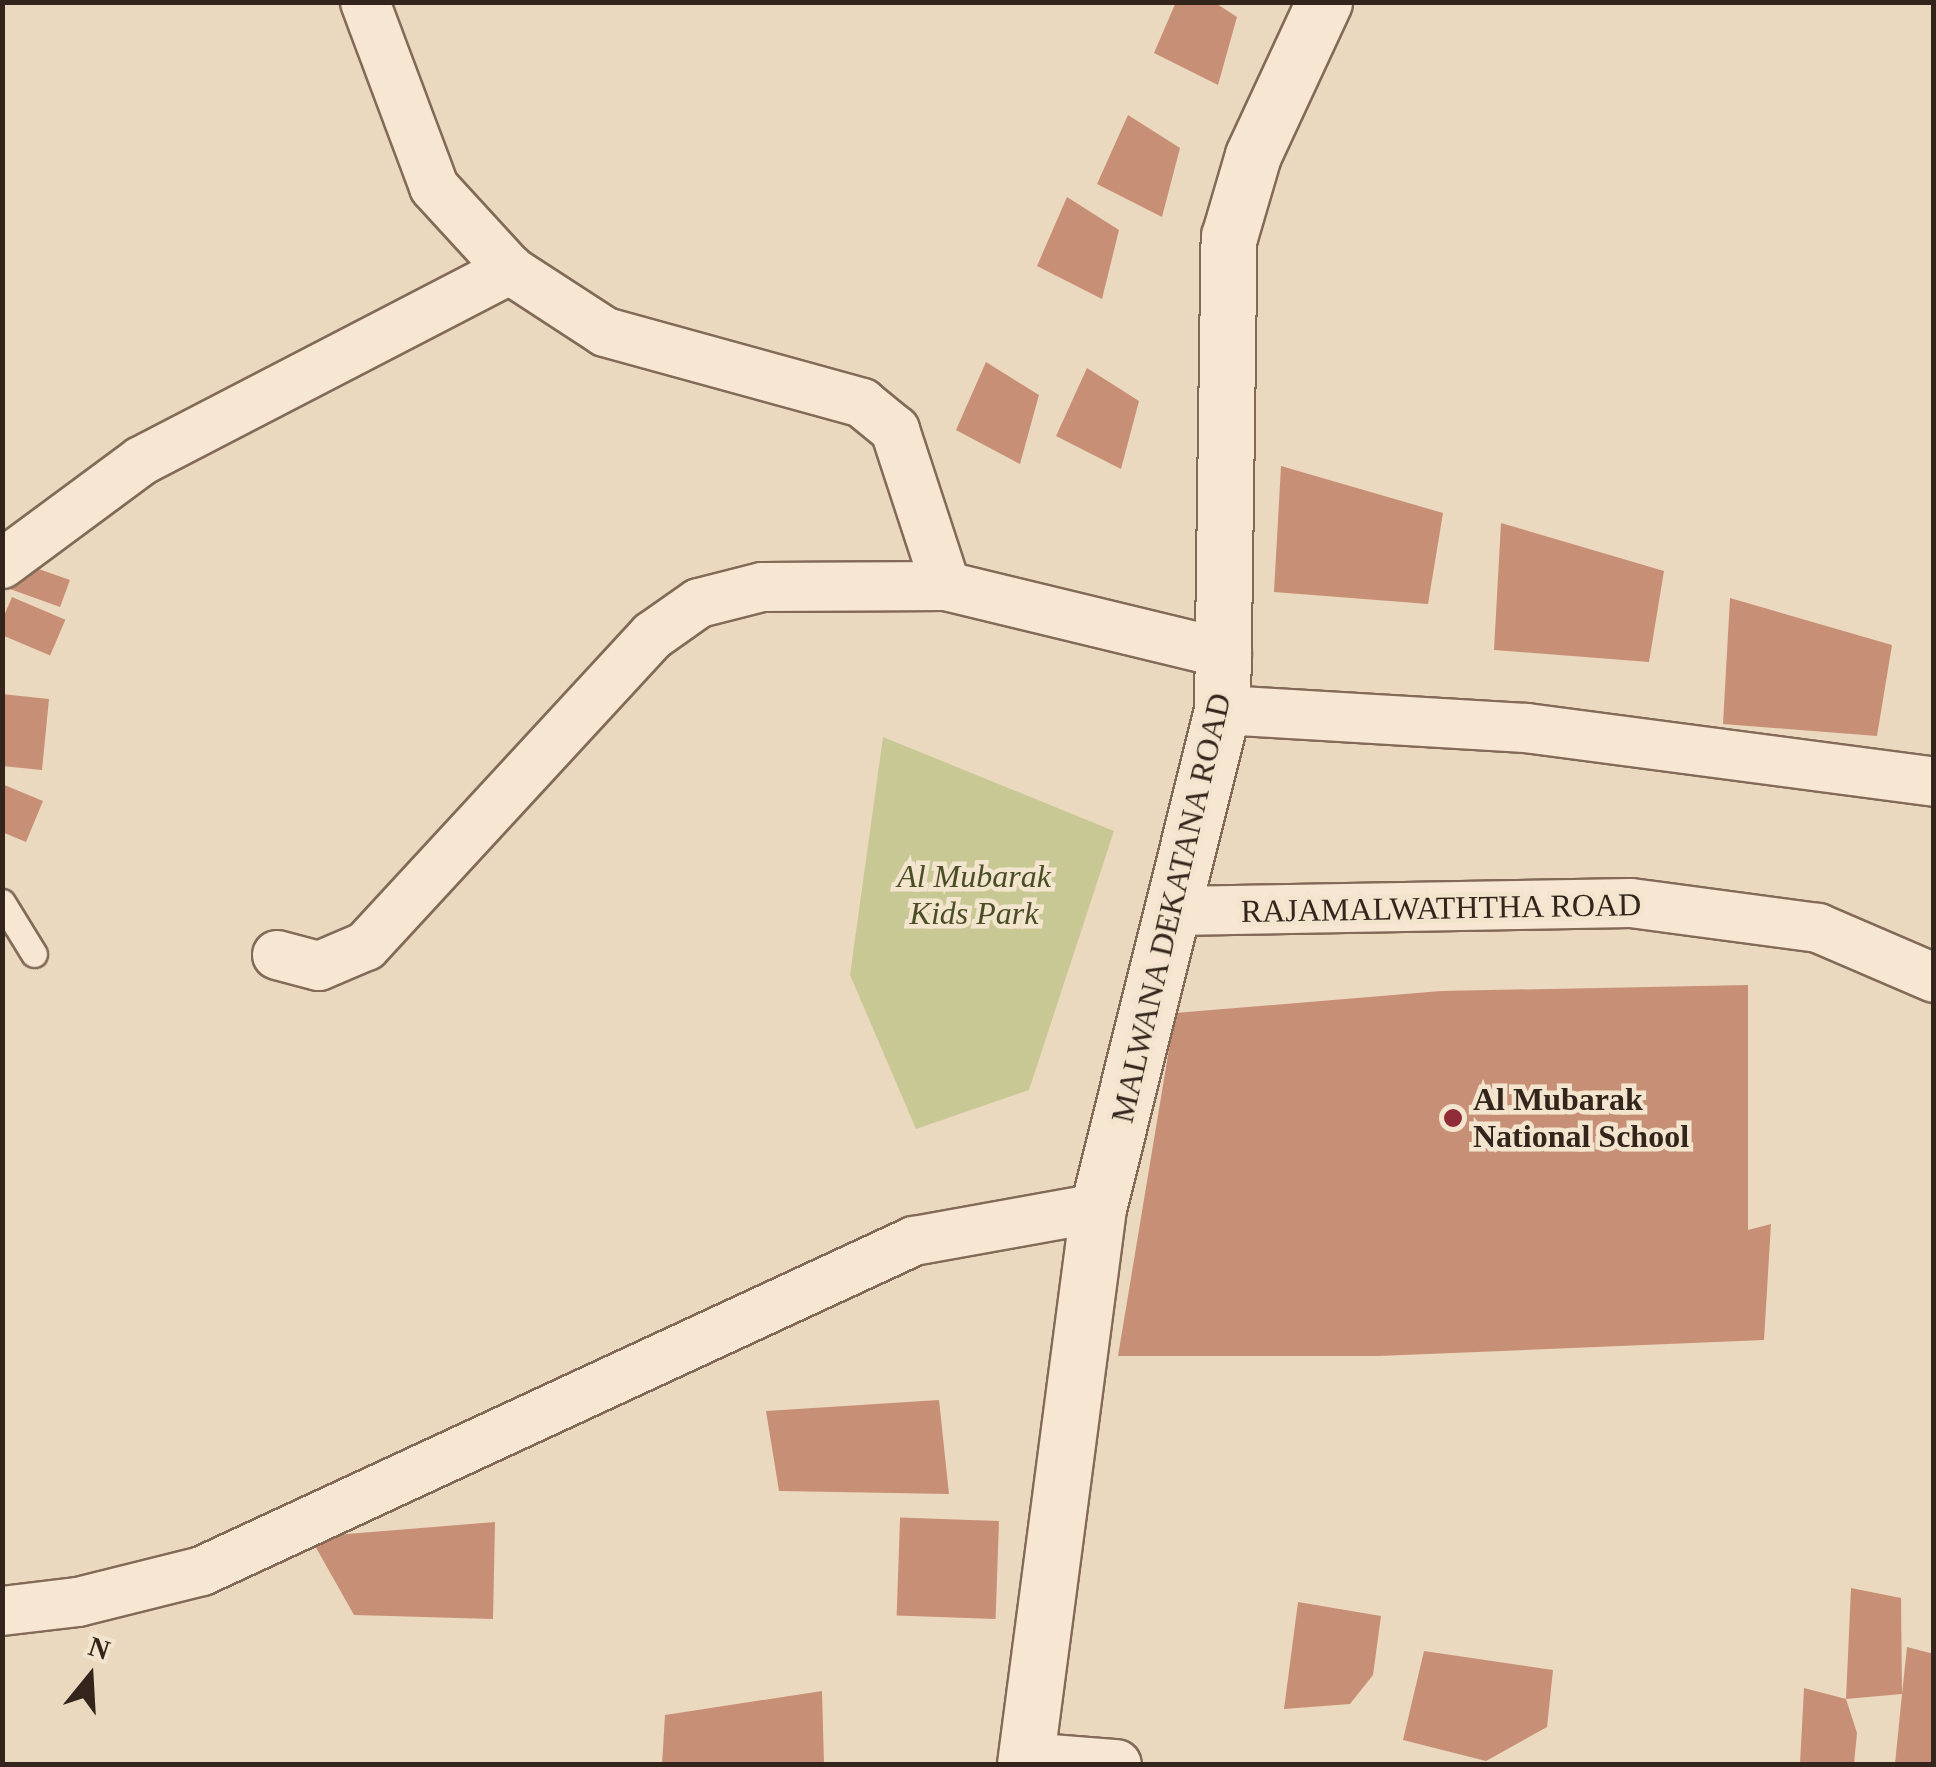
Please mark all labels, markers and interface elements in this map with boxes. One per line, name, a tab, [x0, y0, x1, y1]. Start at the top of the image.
street label: MALWANA DEKATANA ROAD	[1102, 688, 1240, 1128]
park label: Al Mubarak Kids Park	[897, 858, 1051, 933]
street label: RAJAMALWATHTHA ROAD	[1240, 885, 1642, 931]
place label: Al Mubarak National School	[1473, 1081, 1689, 1156]
marker: Al Mubarak National School	[1442, 1107, 1464, 1129]
north arrow	[40, 1627, 140, 1727]
text: N	[85, 1630, 114, 1666]

